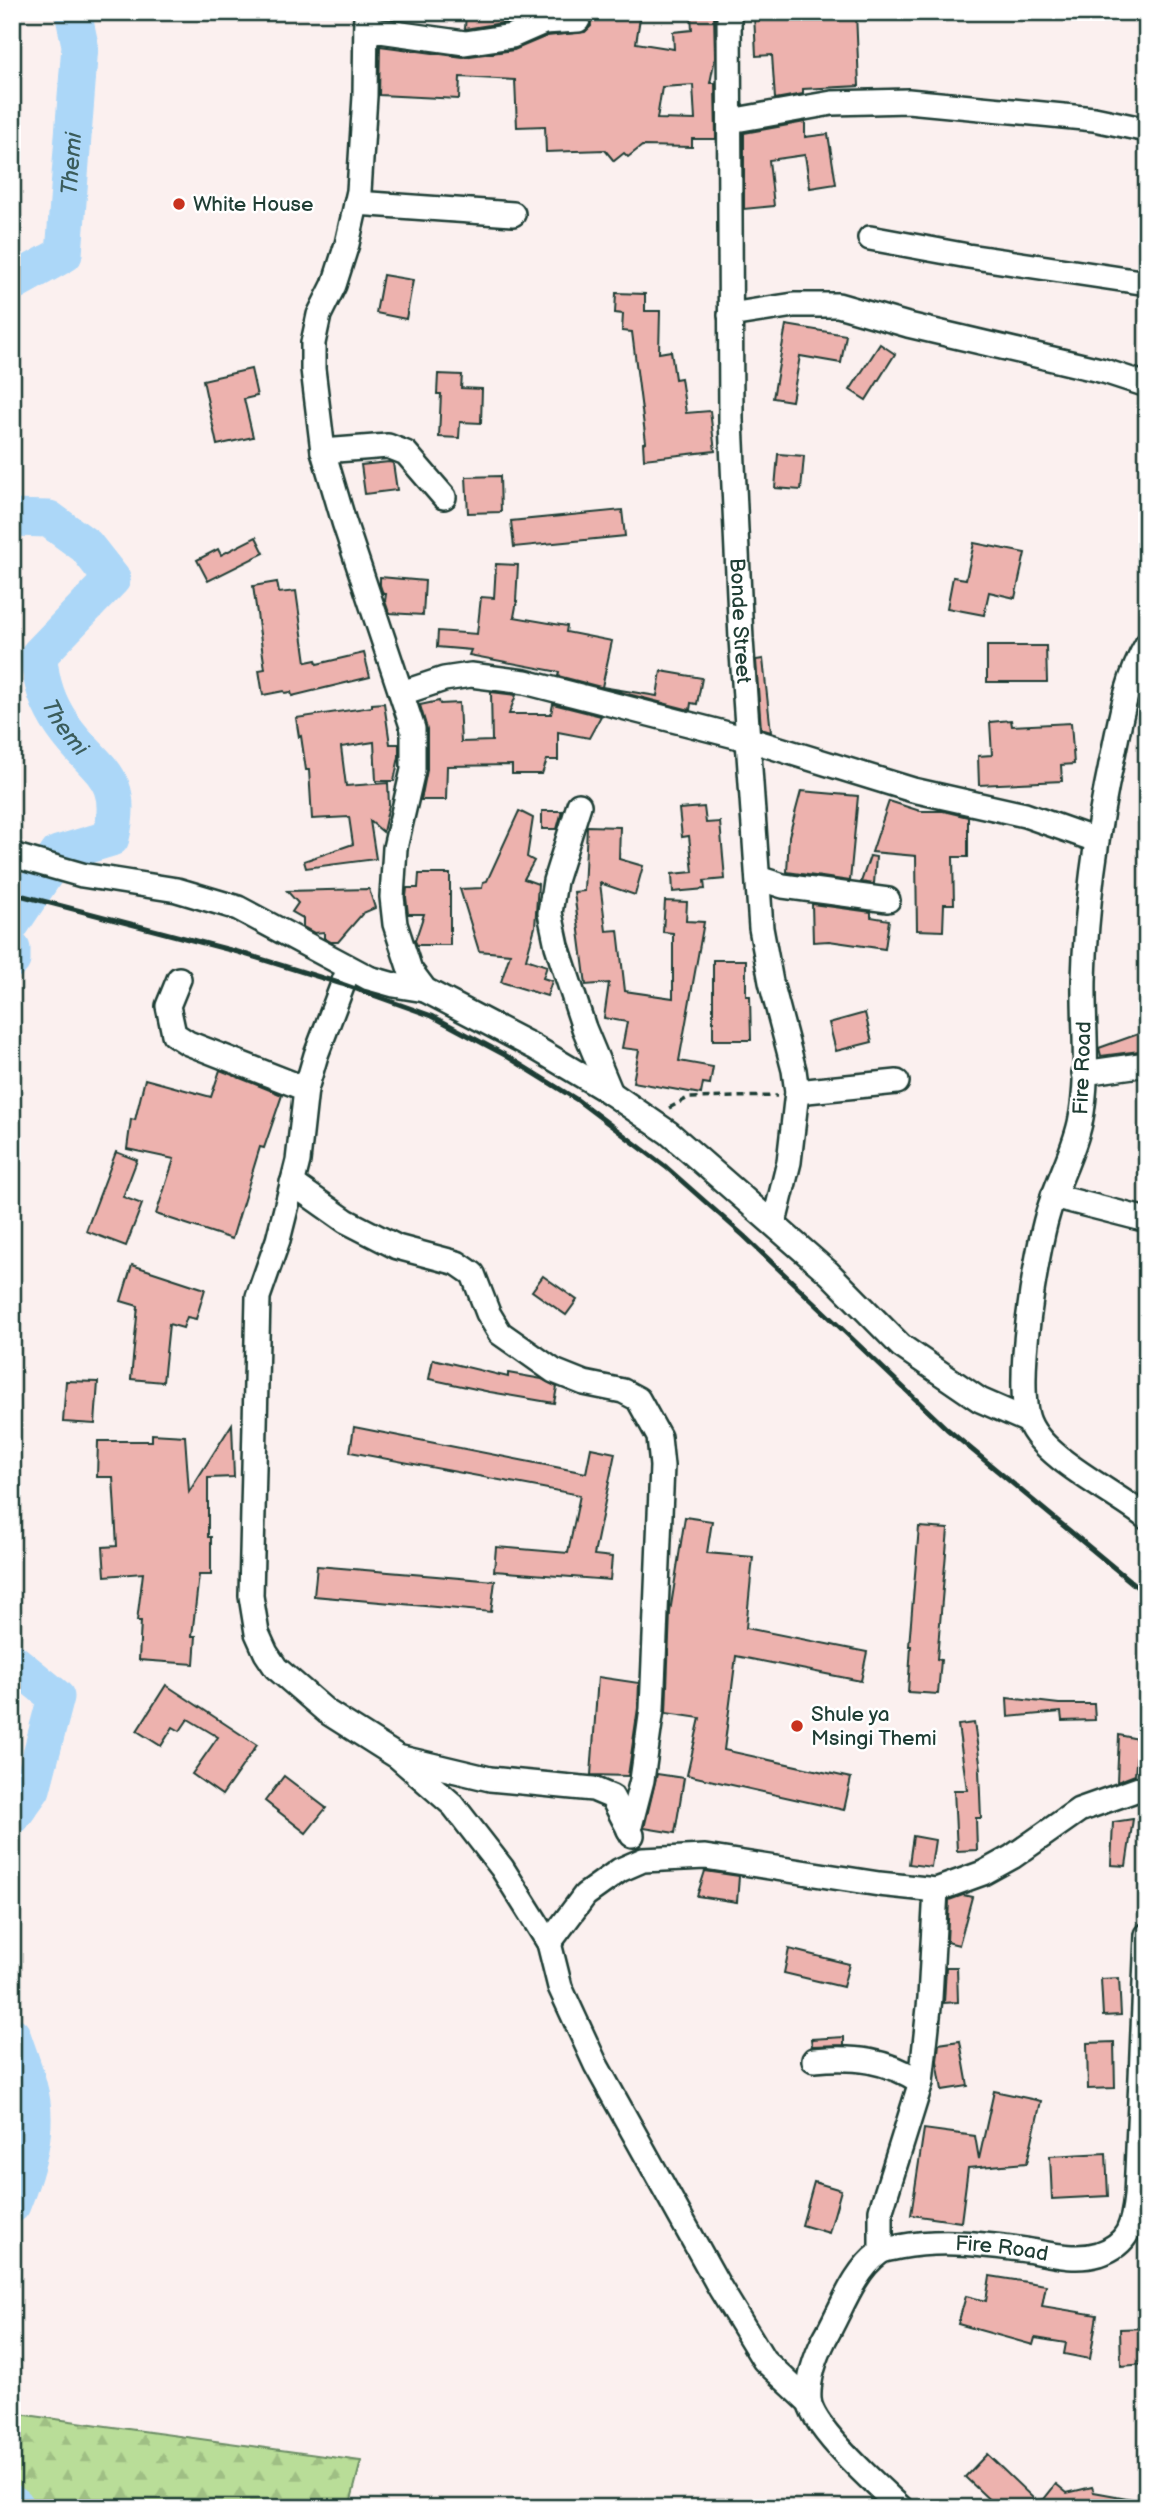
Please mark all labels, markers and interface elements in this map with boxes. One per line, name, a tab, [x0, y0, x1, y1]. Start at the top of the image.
water label: Themi	[56, 131, 88, 196]
place label: White House	[193, 192, 313, 217]
marker: White House	[171, 196, 187, 212]
street label: Bonde Street	[724, 557, 756, 685]
water label: Themi	[35, 695, 94, 763]
street label: Fire Road	[1068, 1021, 1097, 1115]
place label: Shule ya Msingi Themi	[811, 1702, 937, 1751]
marker: Shule ya Msingi Themi	[789, 1718, 805, 1734]
street label: Fire Road	[955, 2231, 1050, 2267]

